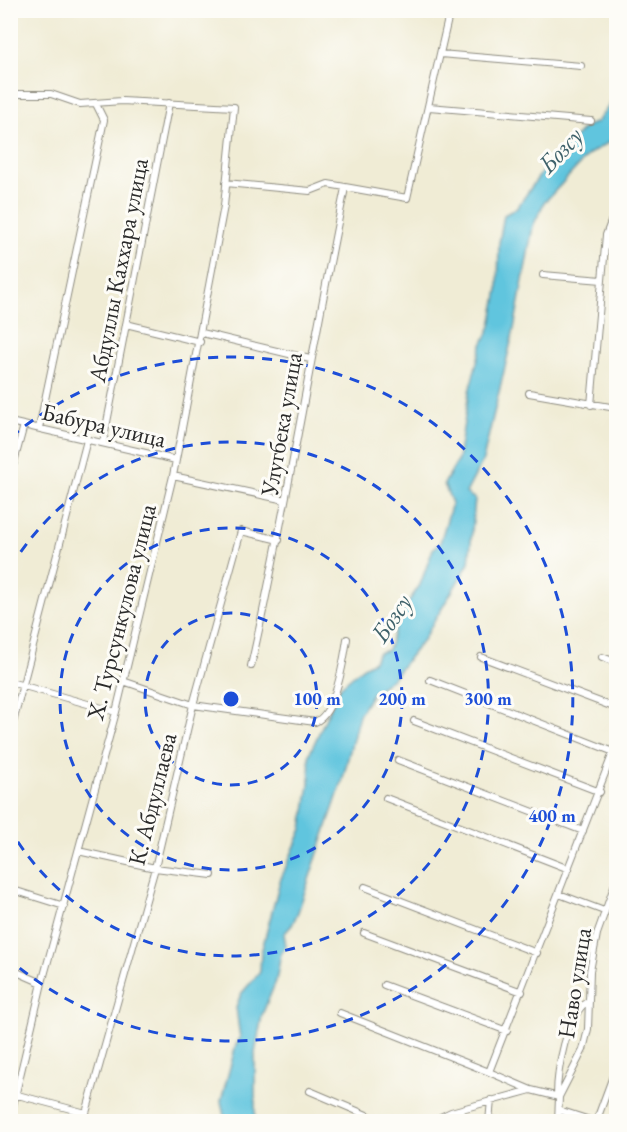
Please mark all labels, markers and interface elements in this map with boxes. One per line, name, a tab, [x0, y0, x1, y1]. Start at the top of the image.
water label: Бозсу	[529, 119, 590, 181]
street label: Абдуллы Каххара улица	[81, 155, 155, 386]
street label: Улугбека улица	[253, 349, 309, 499]
street label: Бабура улица	[39, 396, 170, 454]
street label: Х. Турсункулова улица	[79, 500, 163, 724]
water label: Бозсу	[362, 587, 420, 650]
text: 100 m	[293, 687, 341, 710]
text: 200 m	[378, 687, 426, 710]
text: 300 m	[464, 687, 512, 710]
centre of rings	[221, 689, 241, 709]
street label: К. Абдуллаева	[121, 729, 184, 869]
text: 400 m	[528, 804, 576, 827]
street label: Наво улица	[550, 925, 598, 1041]

